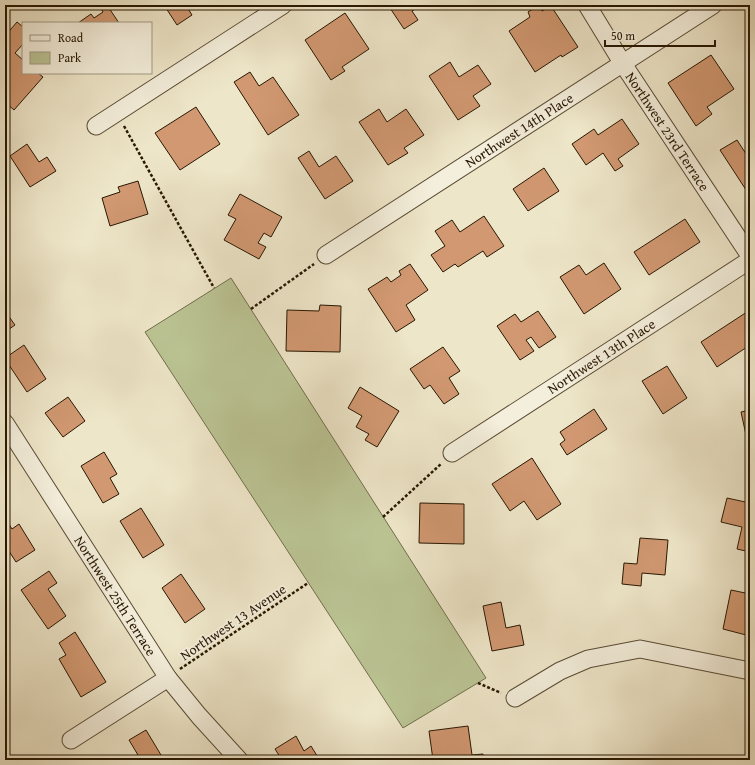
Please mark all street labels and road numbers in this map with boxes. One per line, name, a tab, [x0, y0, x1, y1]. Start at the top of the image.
street label: Northwest 23rd Terrace	[621, 68, 715, 195]
street label: Northwest 14th Place	[461, 88, 578, 173]
street label: Northwest 13th Place	[543, 314, 660, 399]
street label: Northwest 25th Terrace	[70, 532, 161, 660]
street label: Northwest 13 Avenue	[176, 579, 290, 665]

